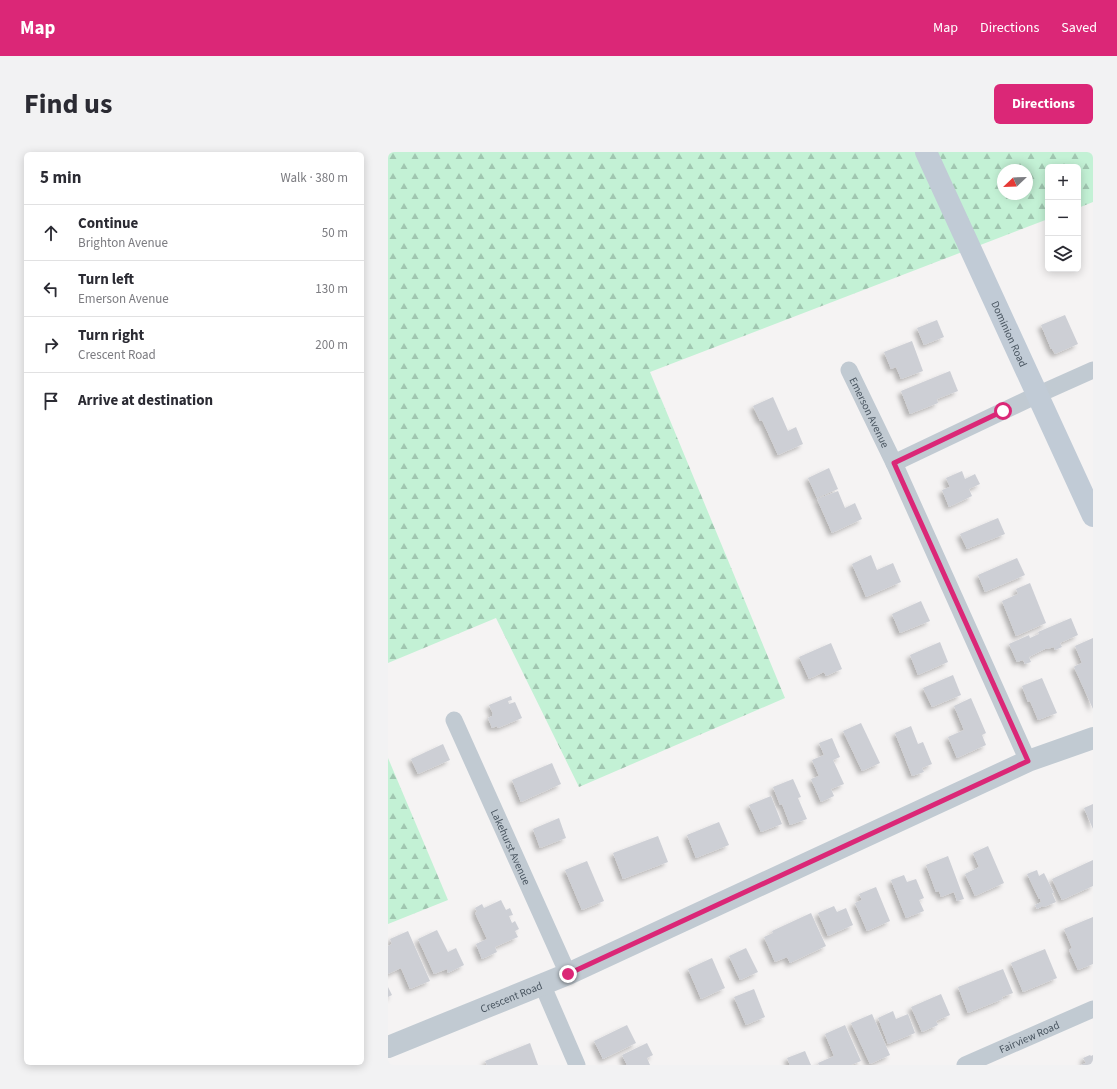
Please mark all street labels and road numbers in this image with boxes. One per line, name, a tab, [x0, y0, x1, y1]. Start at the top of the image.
street label: Dominion Road	[988, 298, 1031, 369]
street label: Emerson Avenue	[846, 374, 893, 451]
street label: Lakehurst Avenue	[487, 806, 535, 888]
street label: Crescent Road	[478, 978, 545, 1016]
street label: Fairview Road	[997, 1017, 1062, 1057]

